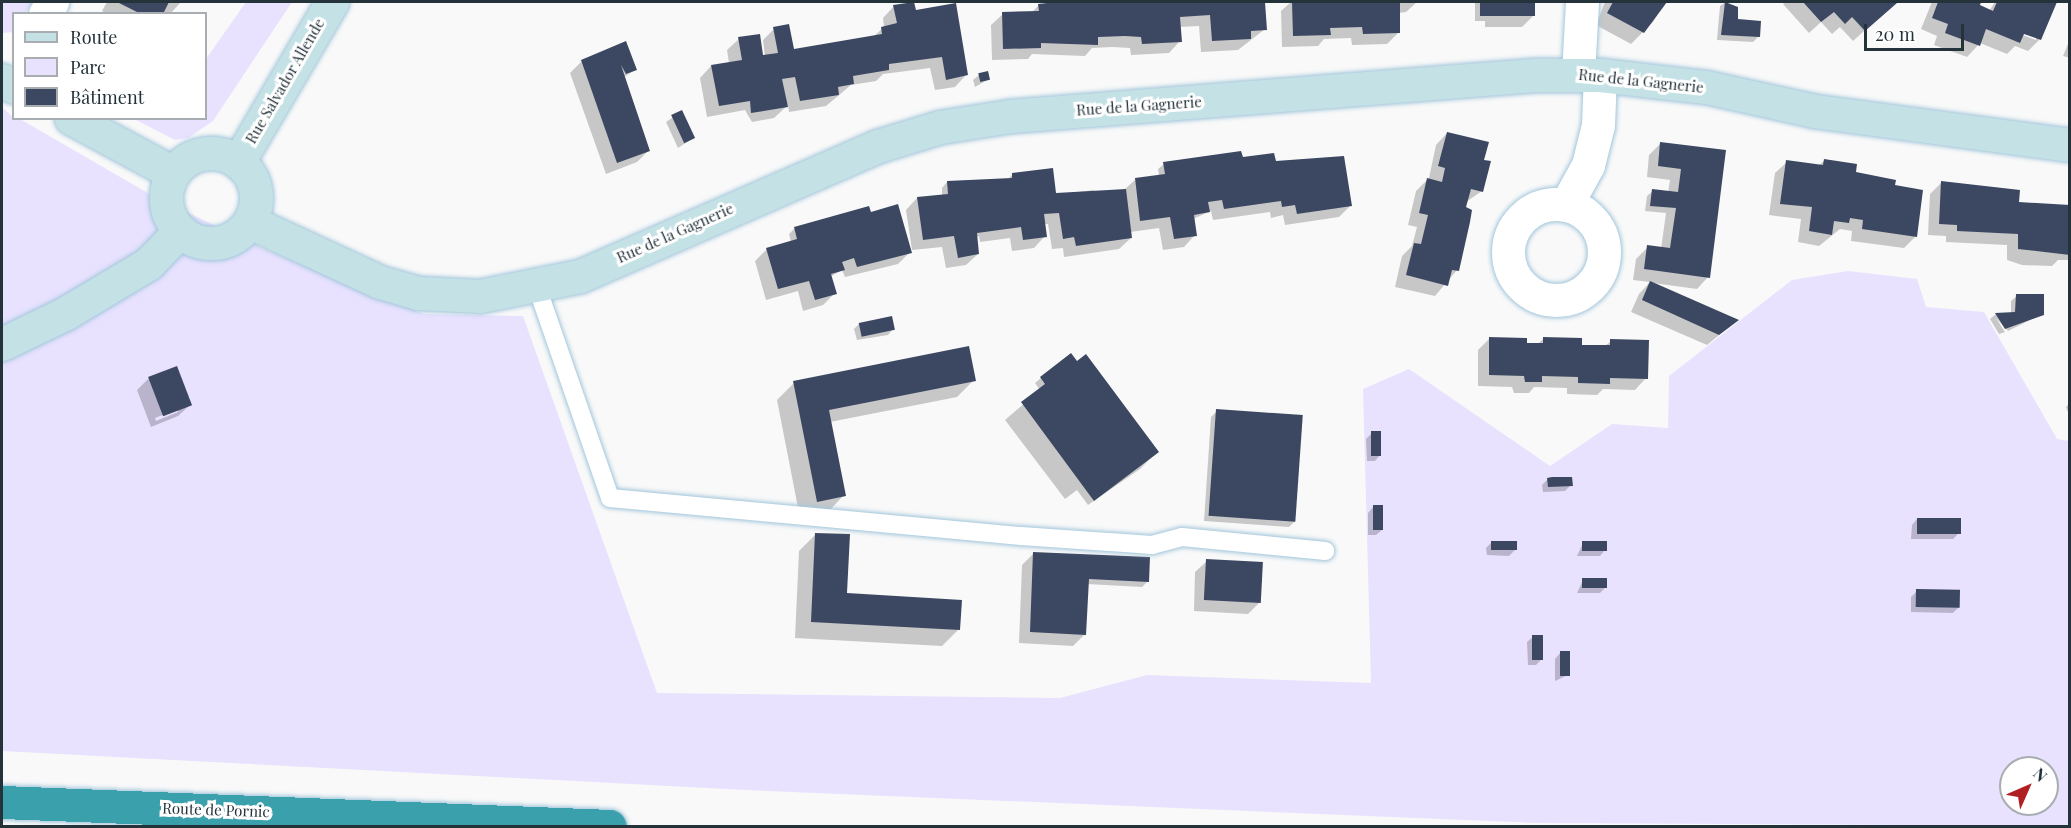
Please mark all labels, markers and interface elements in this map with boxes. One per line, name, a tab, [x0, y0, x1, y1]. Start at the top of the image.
legend	[12, 12, 207, 120]
scale bar	[1867, 12, 1968, 50]
street label: Rue Salvador Allende	[242, 15, 328, 147]
text: 20 m	[1875, 22, 1915, 46]
text: Route	[70, 25, 117, 49]
text: Parc	[70, 55, 106, 79]
street label: Rue de la Gagnerie	[1577, 65, 1705, 97]
text: Bâtiment	[70, 85, 144, 109]
street label: Rue de la Gagnerie	[1075, 93, 1203, 119]
street label: Rue de la Gagnerie	[614, 199, 736, 267]
north arrow	[1999, 756, 2059, 816]
text: N	[2029, 763, 2052, 786]
street label: Route de Pornic	[162, 799, 270, 821]

